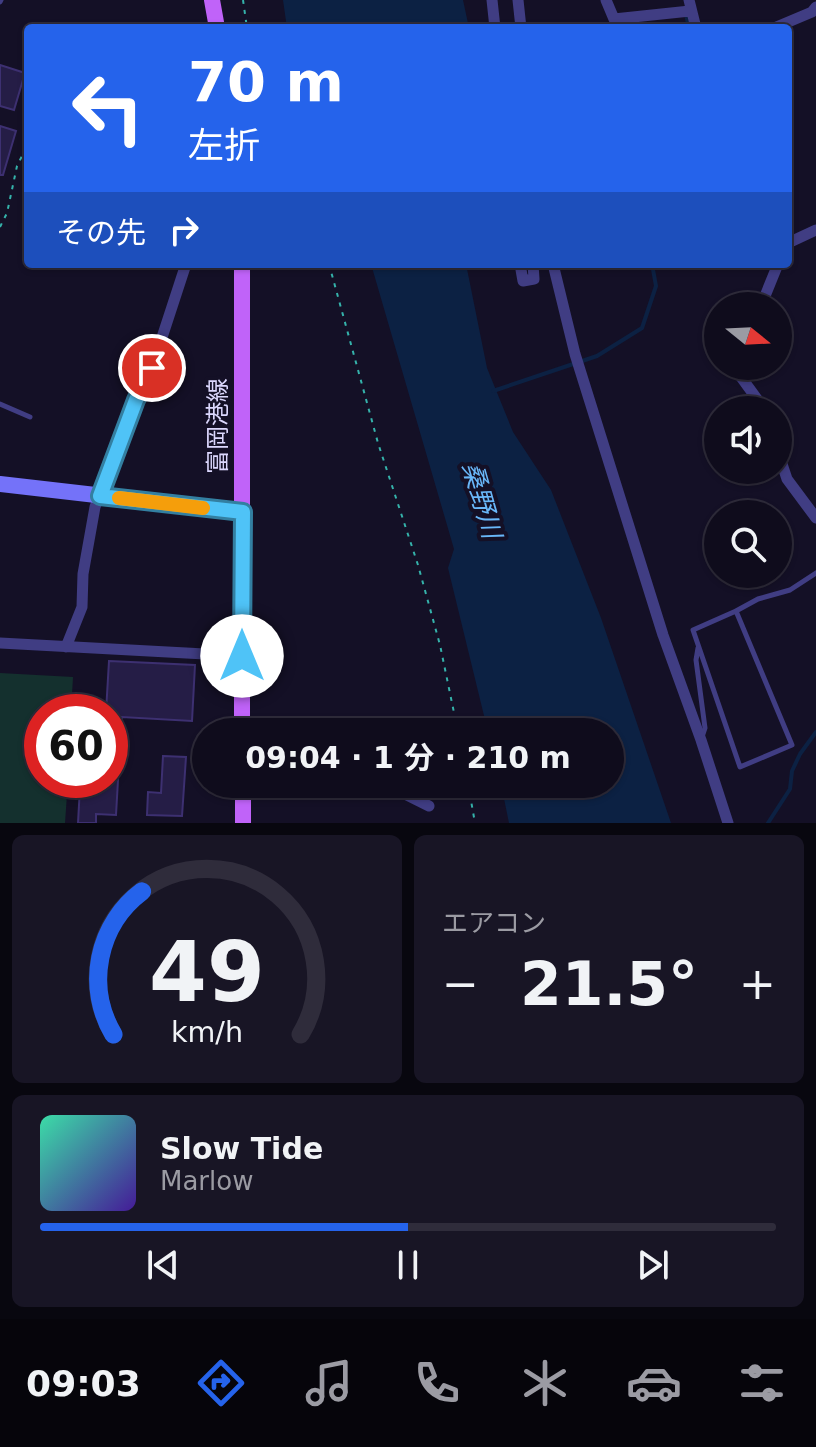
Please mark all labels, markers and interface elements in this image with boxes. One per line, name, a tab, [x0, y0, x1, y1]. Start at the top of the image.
text: 70 m	[188, 49, 344, 114]
icon: left	[56, 56, 160, 160]
text: 左折	[188, 125, 260, 166]
icon: right	[162, 208, 206, 252]
text: その先	[56, 215, 146, 250]
north arrow	[704, 292, 792, 380]
map controls	[704, 292, 792, 588]
pin	[118, 334, 186, 402]
icon: arrive	[130, 346, 174, 390]
street label: 富岡港線	[204, 378, 232, 474]
button: sound	[704, 396, 792, 484]
water label: 桑野川	[457, 458, 508, 545]
button: search	[704, 500, 792, 588]
position arrow	[200, 614, 284, 698]
speed limit sign: 60	[24, 694, 128, 798]
text: 09:04 · 1 分 · 210 m	[245, 740, 571, 775]
text: エアコン	[442, 908, 546, 938]
text: 49	[149, 924, 265, 1021]
text: 21.5°	[520, 949, 698, 1019]
text: −	[442, 958, 479, 1009]
text: +	[739, 958, 776, 1009]
text: km/h	[171, 1015, 243, 1049]
text: Slow Tide	[160, 1131, 323, 1166]
text: Marlow	[160, 1166, 253, 1196]
icon: previous	[141, 1243, 185, 1287]
icon: pause	[386, 1243, 430, 1287]
icon: next	[631, 1243, 675, 1287]
icon: directions	[193, 1355, 249, 1411]
icon: music	[301, 1355, 357, 1411]
icon: phone	[409, 1355, 465, 1411]
icon: climate	[517, 1355, 573, 1411]
icon: car	[626, 1355, 682, 1411]
icon: filters	[734, 1355, 790, 1411]
text: 09:03	[26, 1363, 141, 1404]

